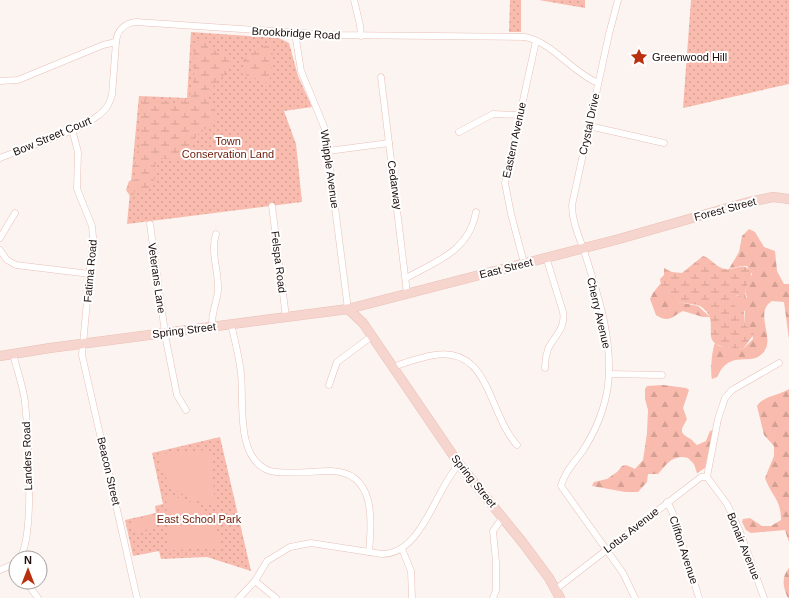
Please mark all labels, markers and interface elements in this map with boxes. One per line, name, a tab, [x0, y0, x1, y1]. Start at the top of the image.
street label: Brookbridge Road	[251, 25, 341, 41]
place icon: Greenwood Hill	[629, 47, 649, 67]
place label: Greenwood Hill	[652, 51, 727, 63]
street label: Crystal Drive	[577, 92, 601, 156]
street label: Eastern Avenue	[500, 101, 528, 179]
street label: Bow Street Court	[11, 114, 93, 158]
street label: Whipple Avenue	[319, 129, 341, 209]
park label: Town Conservation Land	[182, 135, 274, 160]
street label: Cedarway	[386, 160, 404, 211]
street label: Forest Street	[693, 195, 757, 223]
street label: Felspa Road	[269, 230, 289, 294]
street label: Fatima Road	[81, 239, 99, 303]
street label: Veterans Lane	[146, 242, 168, 314]
street label: East Street	[478, 256, 534, 280]
street label: Cherry Avenue	[585, 276, 613, 350]
street label: Spring Street	[151, 320, 217, 340]
street label: Landers Road	[20, 421, 34, 491]
street label: Beacon Street	[95, 436, 123, 506]
street label: Spring Street	[449, 452, 499, 510]
street label: Lotus Avenue	[601, 505, 661, 555]
street label: Bonair Avenue	[725, 511, 763, 581]
park label: East School Park	[157, 513, 242, 525]
street label: Clifton Avenue	[667, 515, 701, 585]
north arrow	[8, 550, 48, 590]
text: N	[24, 554, 32, 566]

